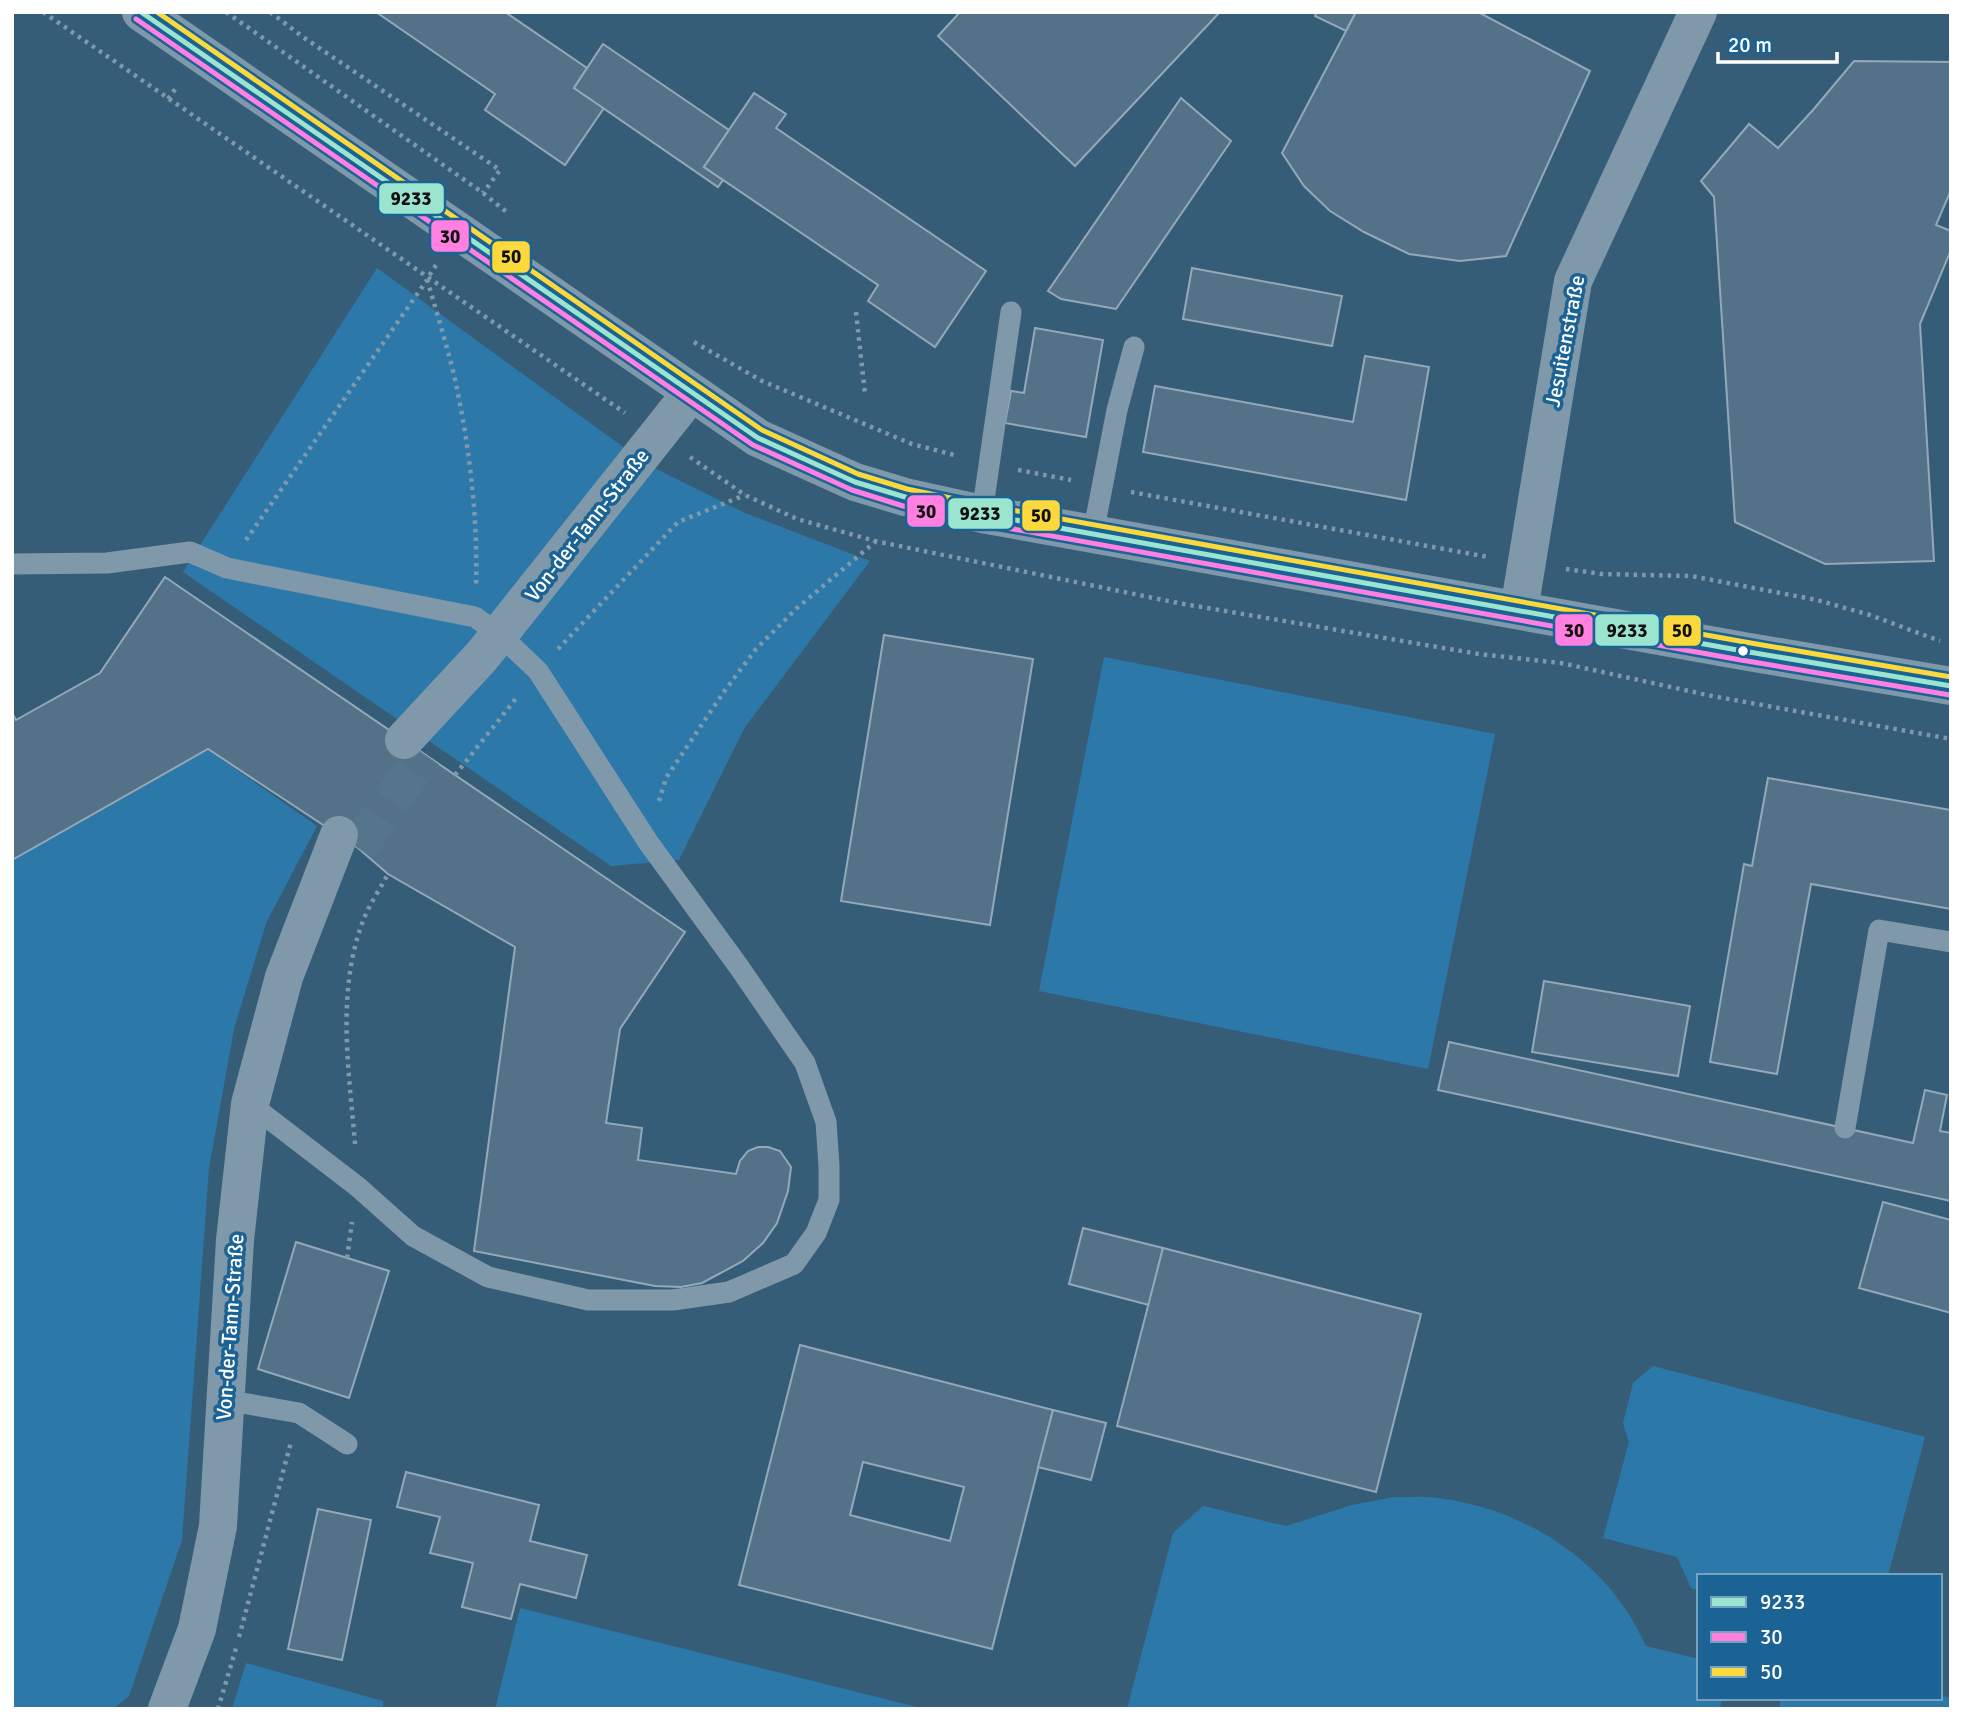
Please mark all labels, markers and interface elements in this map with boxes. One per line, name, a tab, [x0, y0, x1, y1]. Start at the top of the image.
scale bar	[1718, 21, 1837, 65]
text: 20 m	[1728, 32, 1772, 58]
line badge: 9233	[378, 182, 445, 215]
text: 9233	[390, 187, 432, 211]
line badge: 30	[430, 219, 470, 253]
text: 30	[440, 225, 460, 249]
line badge: 50	[491, 240, 531, 274]
text: 50	[501, 245, 521, 269]
street label: Jesuitenstraße	[1539, 273, 1591, 409]
street label: Von-der-Tann-Straße	[519, 443, 655, 607]
line badge: 30	[906, 494, 946, 528]
line badge: 9233	[947, 497, 1014, 530]
line badge: 50	[1021, 499, 1061, 532]
text: 30	[916, 500, 936, 524]
text: 9233	[959, 502, 1001, 526]
text: 50	[1031, 504, 1051, 528]
line badge: 30	[1554, 613, 1594, 647]
line badge: 9233	[1594, 613, 1660, 647]
line badge: 50	[1662, 614, 1702, 647]
text: 30	[1564, 619, 1584, 643]
text: 9233	[1606, 619, 1648, 643]
text: 50	[1672, 619, 1692, 643]
unlabelled marker	[1736, 644, 1750, 658]
street label: Von-der-Tann-Straße	[211, 1233, 249, 1421]
legend	[1697, 1574, 1942, 1700]
text: 9233	[1760, 1589, 1805, 1615]
text: 30	[1760, 1624, 1783, 1650]
text: 50	[1760, 1659, 1783, 1685]

